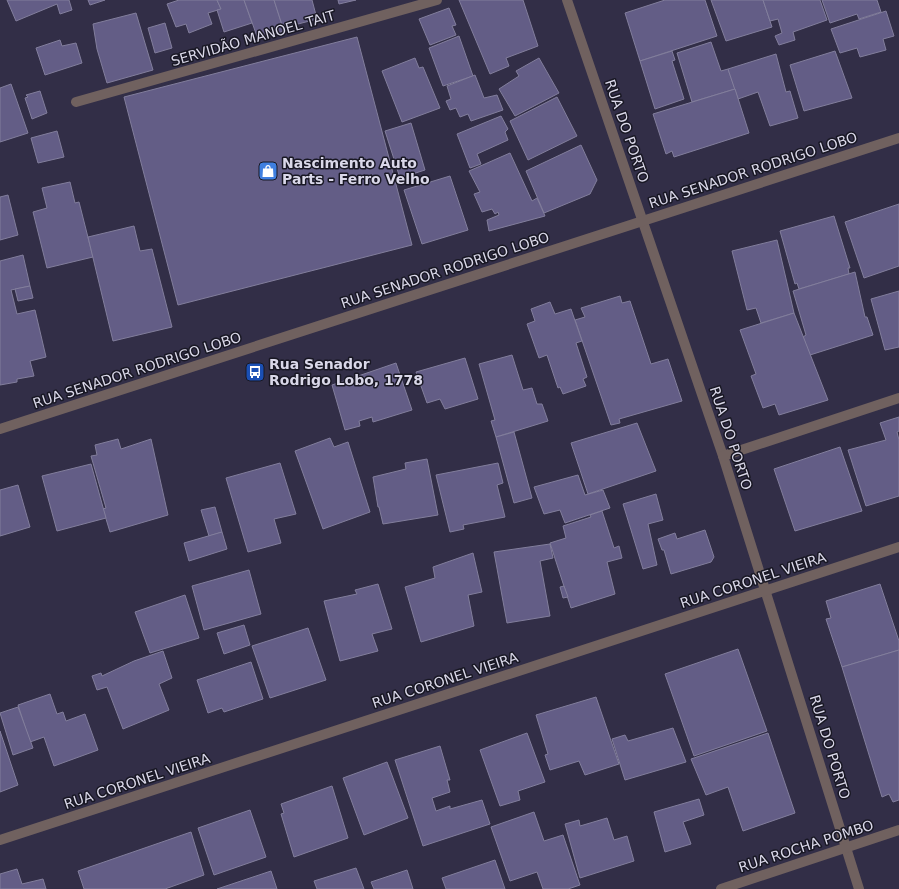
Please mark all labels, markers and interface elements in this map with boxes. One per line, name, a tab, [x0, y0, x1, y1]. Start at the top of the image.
street label: SERVIDÃO MANOEL TAIT	[169, 7, 337, 69]
street label: RUA DO PORTO	[602, 77, 652, 185]
street label: RUA SENADOR RODRIGO LOBO	[647, 129, 859, 211]
place label: Nascimento Auto Parts - Ferro Velho	[282, 155, 430, 187]
shop icon: Nascimento Auto Parts - Ferro Velho	[257, 160, 279, 182]
street label: RUA SENADOR RODRIGO LOBO	[339, 229, 551, 311]
street label: RUA SENADOR RODRIGO LOBO	[31, 329, 243, 411]
place label: Rua Senador Rodrigo Lobo, 1778	[269, 356, 423, 388]
bus stop icon: Rua Senador Rodrigo Lobo, 1778	[244, 361, 266, 383]
street label: RUA DO PORTO	[707, 384, 755, 492]
street label: RUA CORONEL VIEIRA	[678, 549, 828, 611]
street label: RUA CORONEL VIEIRA	[370, 649, 520, 711]
street label: RUA DO PORTO	[807, 693, 853, 801]
street label: RUA CORONEL VIEIRA	[62, 750, 212, 812]
street label: RUA ROCHA POMBO	[736, 817, 876, 875]

